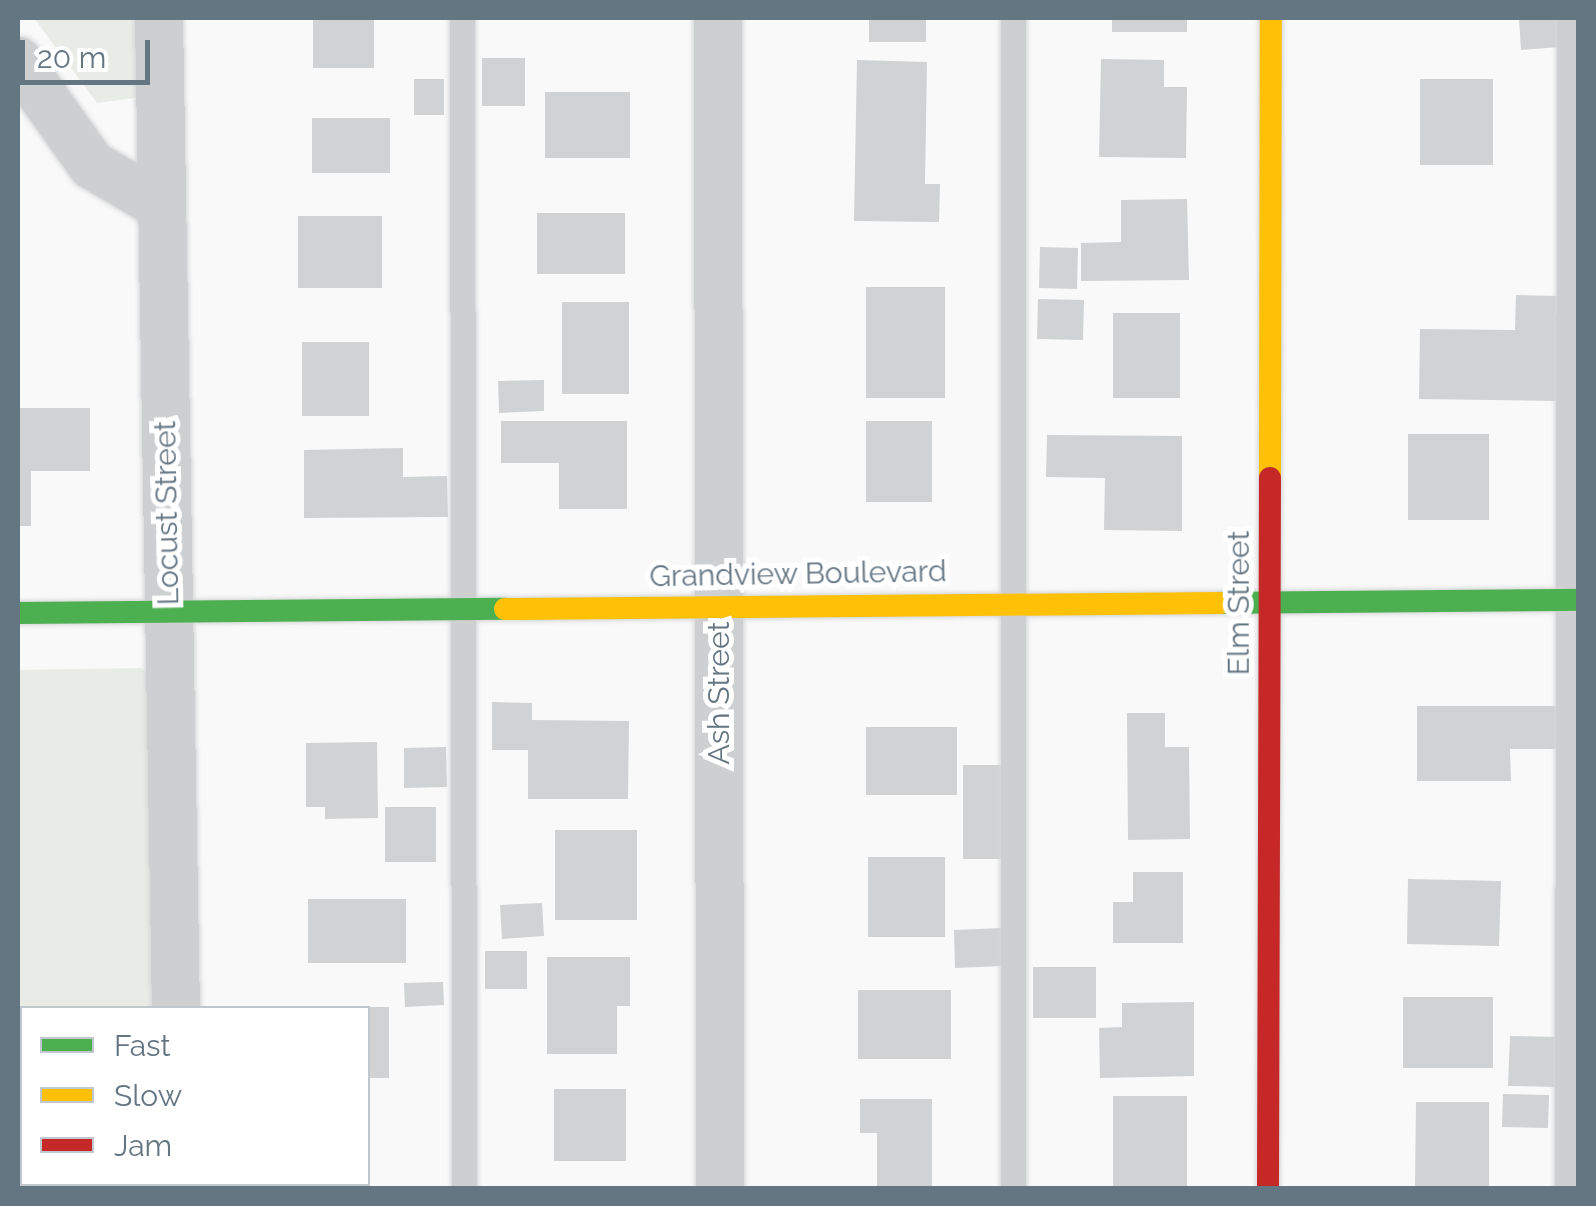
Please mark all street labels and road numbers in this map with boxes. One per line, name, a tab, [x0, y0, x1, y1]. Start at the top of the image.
street label: Locust Street	[147, 420, 187, 606]
street label: Elm Street	[1221, 531, 1257, 675]
street label: Grandview Boulevard	[649, 553, 947, 595]
street label: Ash Street	[701, 622, 737, 764]

